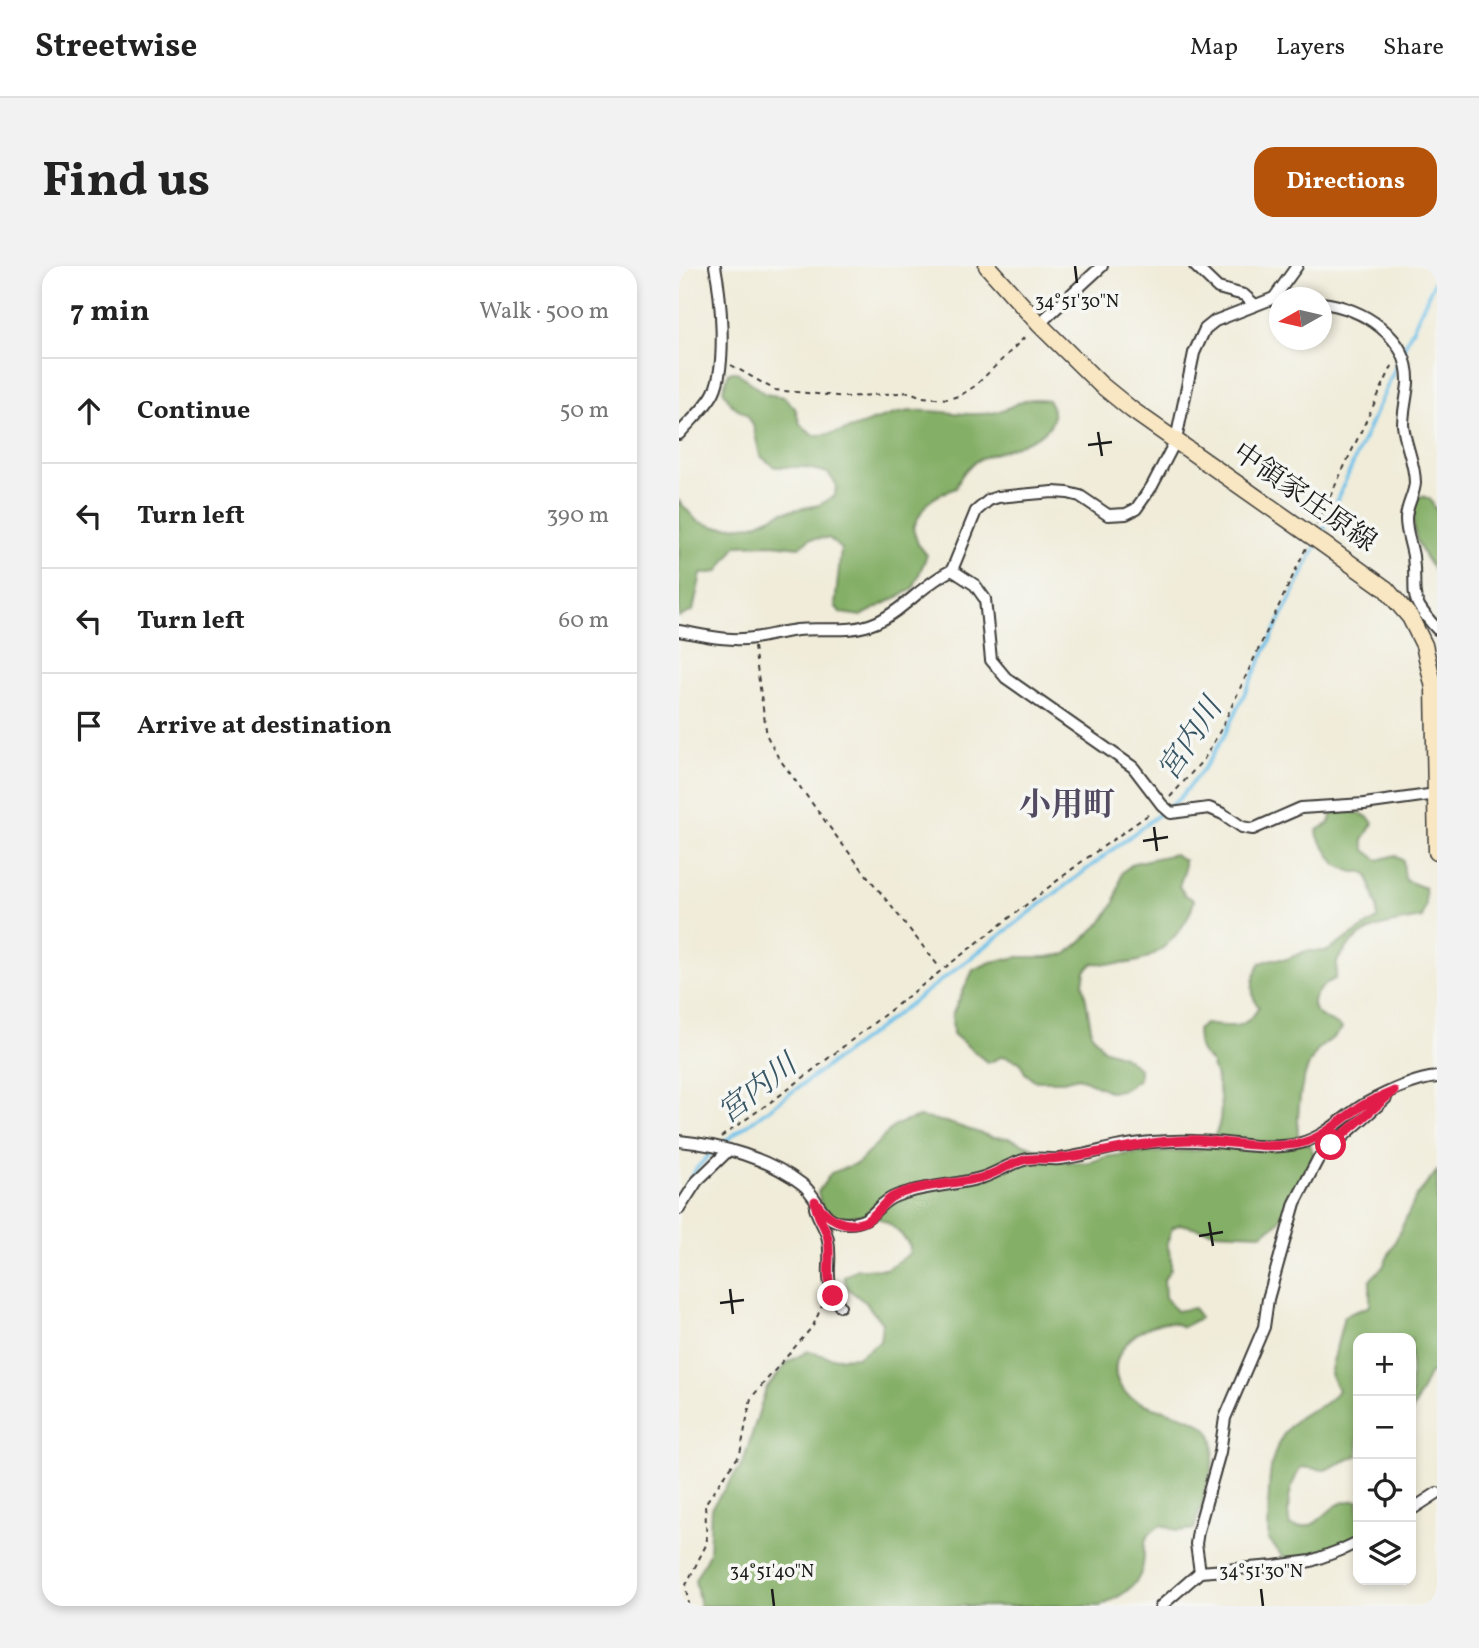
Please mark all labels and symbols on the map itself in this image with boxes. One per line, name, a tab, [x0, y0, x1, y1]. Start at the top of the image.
north arrow	[1269, 287, 1332, 350]
text: 34°51'30"N	[1035, 290, 1119, 315]
street label: 中領家庄原線	[1224, 434, 1384, 562]
water label: 宮内川	[1149, 688, 1235, 789]
district label: 小用町	[1019, 785, 1115, 829]
water label: 宮内川	[710, 1044, 809, 1134]
route start	[1315, 1129, 1346, 1160]
route end	[817, 1280, 848, 1311]
text: 34°51'40"N	[730, 1560, 814, 1585]
text: 34°51'30"N	[1219, 1560, 1303, 1585]

